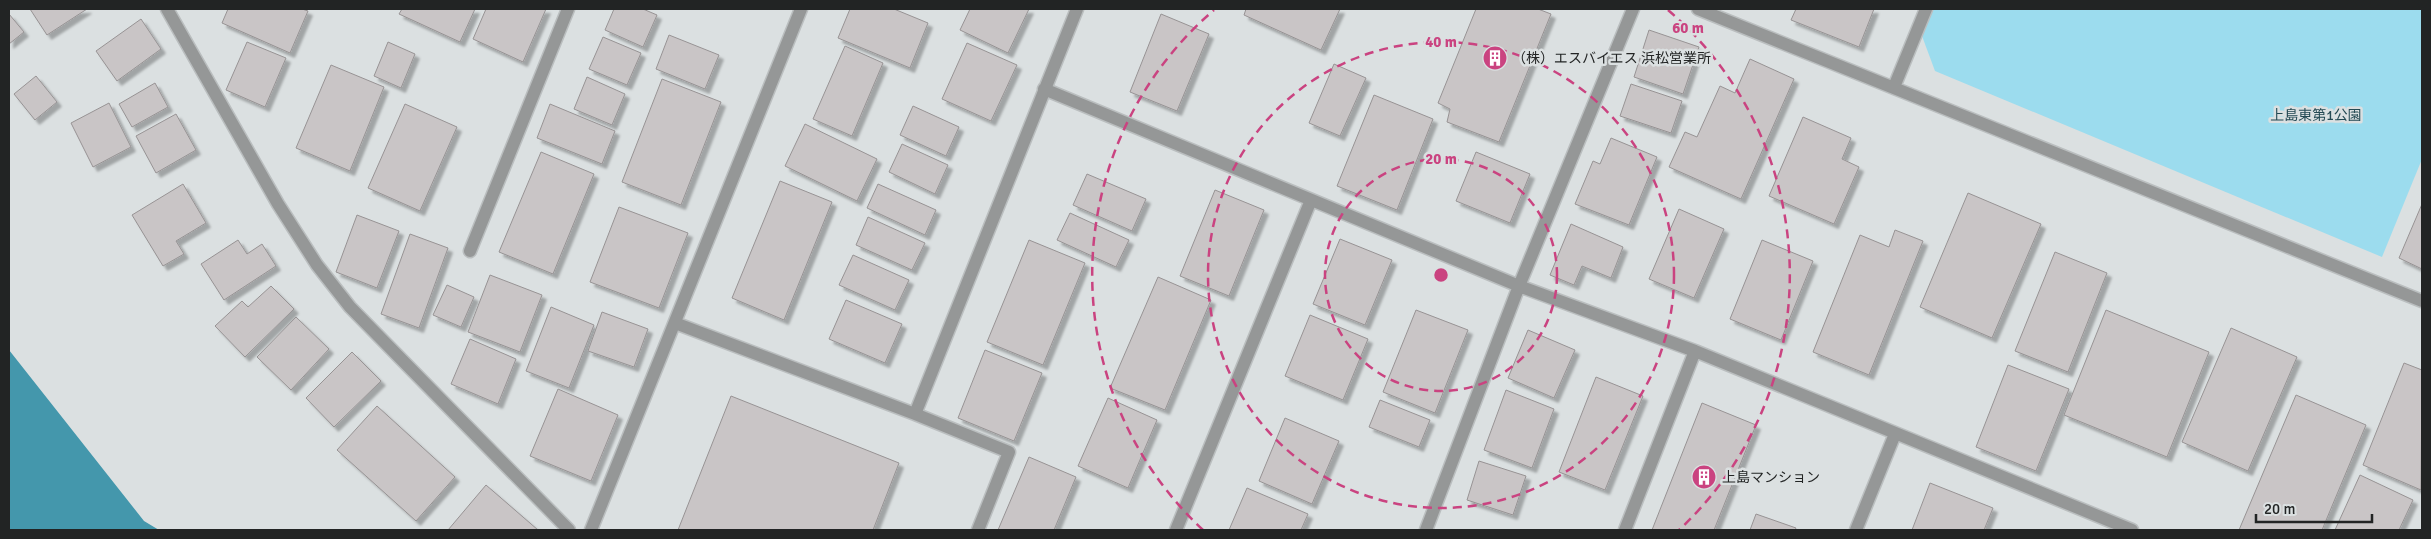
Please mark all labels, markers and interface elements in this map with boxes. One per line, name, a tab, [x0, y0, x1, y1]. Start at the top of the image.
text: 60 m	[1672, 19, 1704, 37]
text: 40 m	[1425, 33, 1457, 51]
building icon: （株）エスバイエス 浜松営業所	[1482, 45, 1508, 71]
place label: （株）エスバイエス 浜松営業所	[1512, 50, 1711, 67]
park label: 上島東第1公園	[2270, 107, 2362, 124]
text: 20 m	[1425, 150, 1457, 168]
centre of rings	[1432, 266, 1450, 284]
building icon: 上島マンション	[1691, 464, 1717, 490]
place label: 上島マンション	[1722, 469, 1820, 486]
scale bar	[2256, 492, 2372, 524]
text: 20 m	[2264, 500, 2295, 518]

